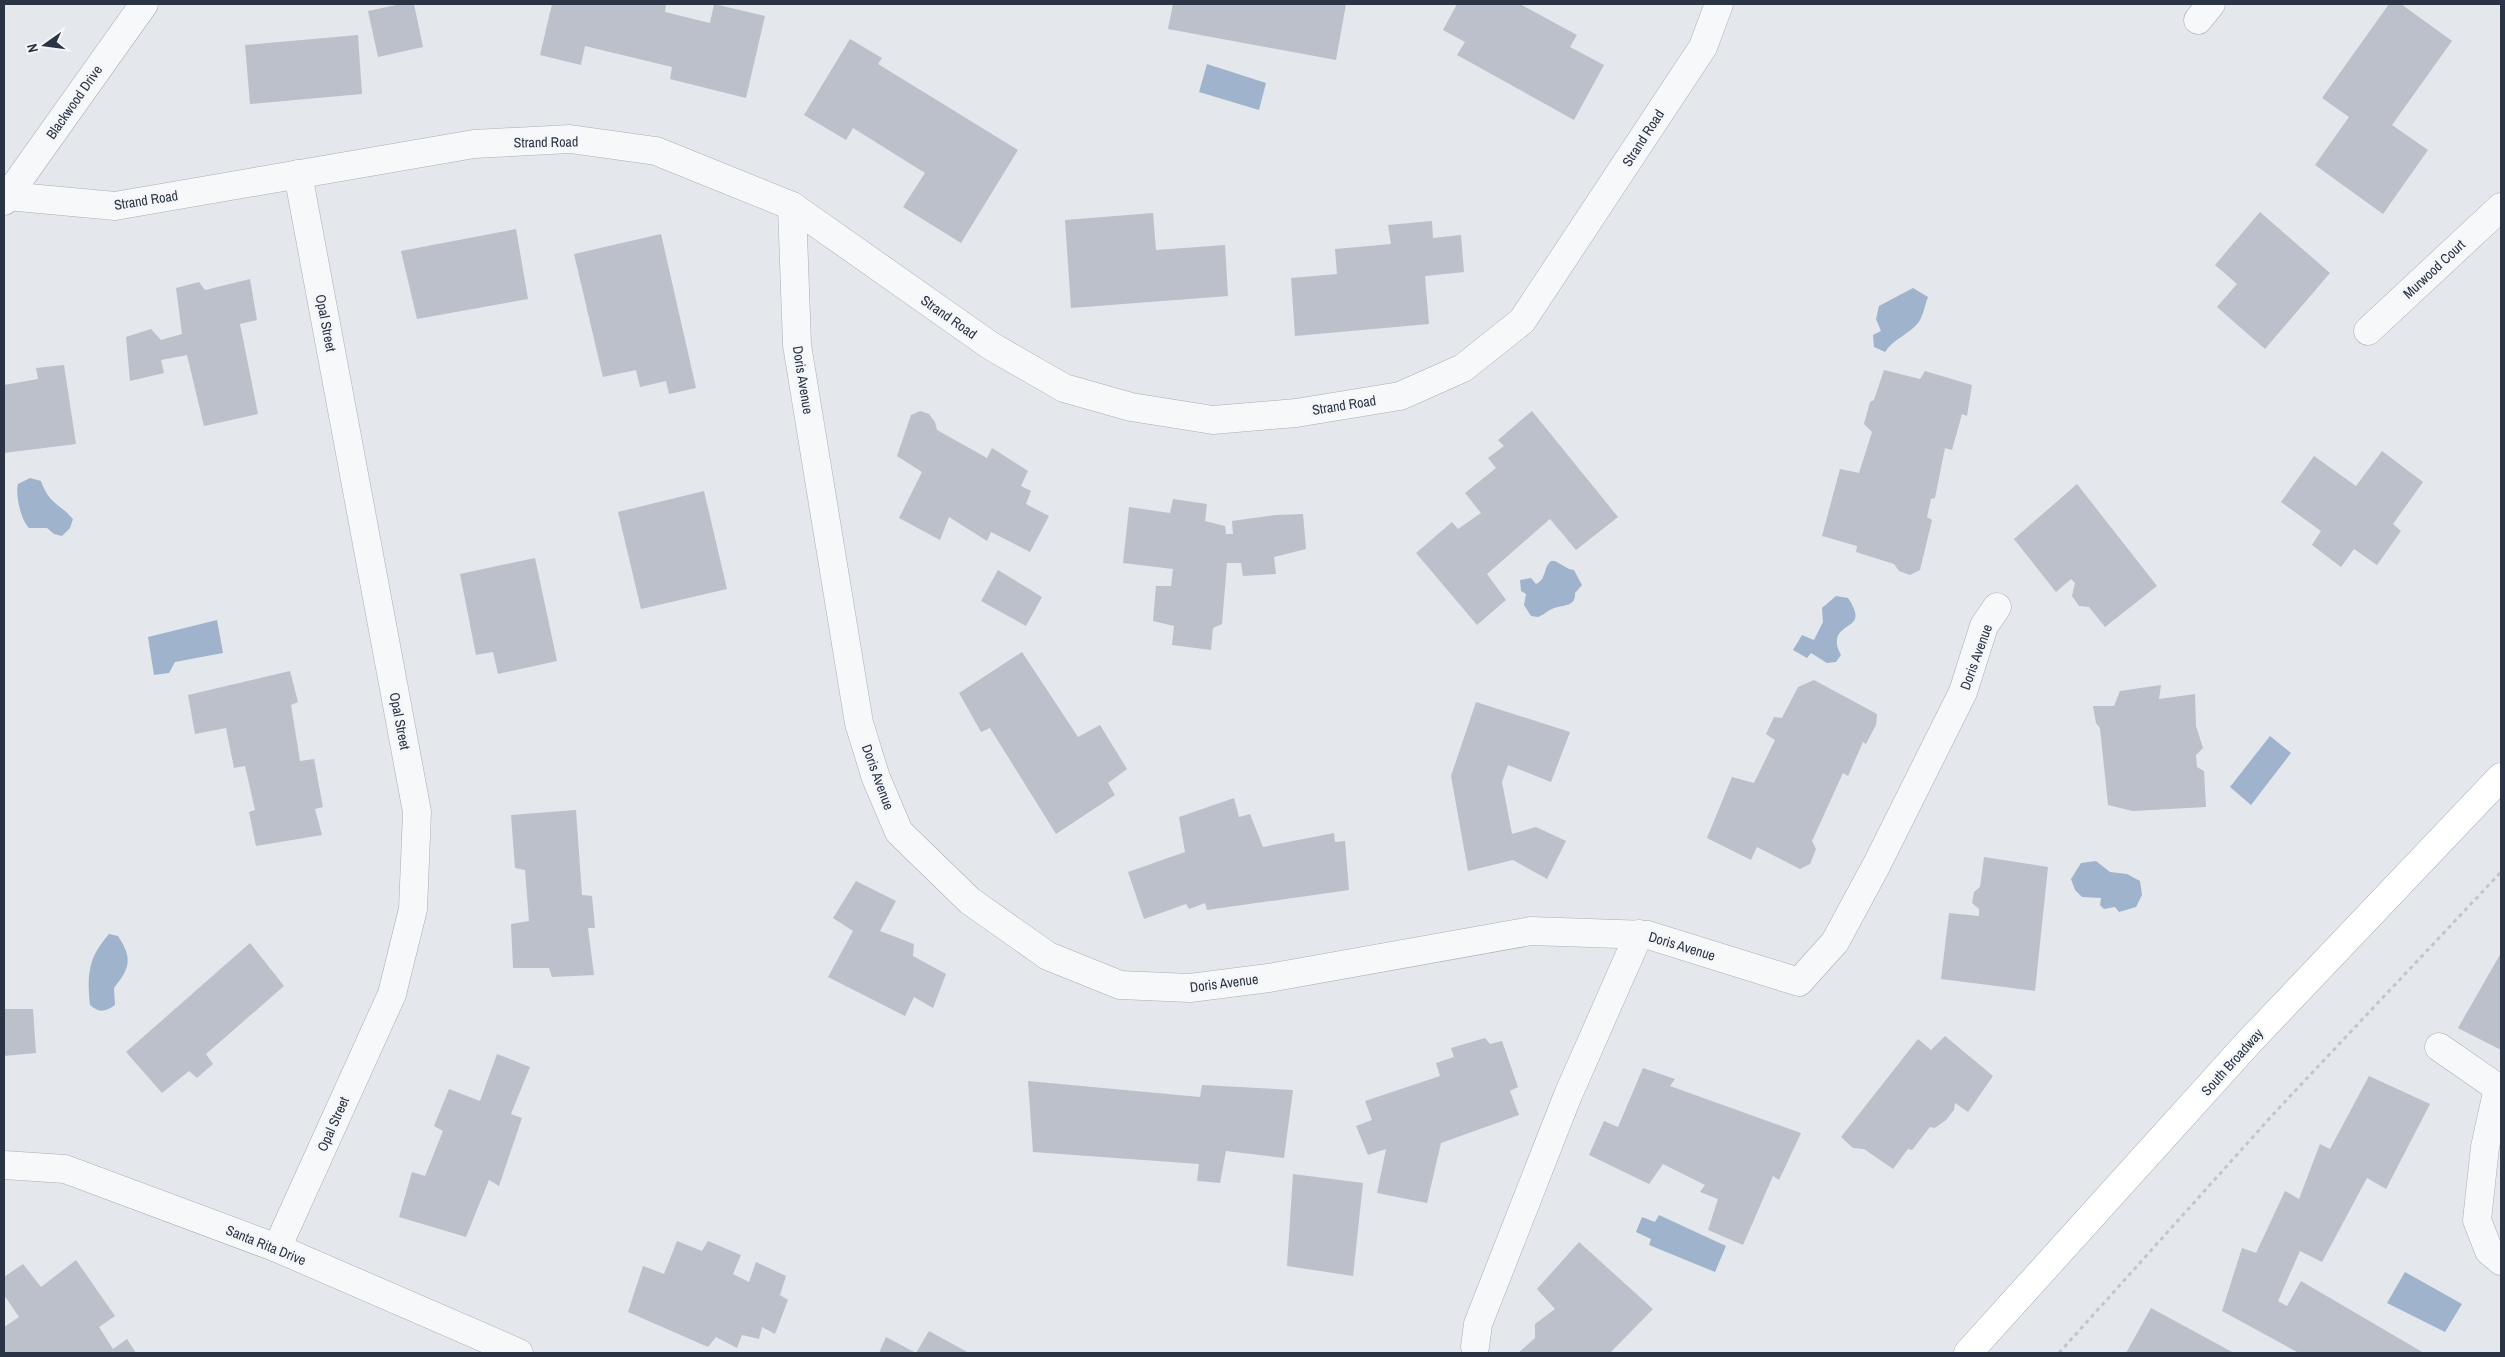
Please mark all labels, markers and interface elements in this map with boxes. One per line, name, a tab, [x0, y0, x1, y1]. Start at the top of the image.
north arrow	[20, 20, 70, 70]
text: N	[23, 42, 42, 54]
street label: Blackwood Drive	[42, 62, 106, 142]
street label: Strand Road	[1618, 106, 1668, 170]
street label: Strand Road	[514, 132, 578, 152]
street label: Strand Road	[113, 186, 179, 214]
street label: Murwood Court	[2399, 236, 2469, 302]
street label: Strand Road	[917, 291, 981, 343]
street label: Opal Street	[312, 293, 340, 353]
street label: Doris Avenue	[789, 345, 817, 415]
street label: Strand Road	[1311, 391, 1377, 419]
street label: Doris Avenue	[1956, 622, 1996, 692]
street label: Opal Street	[386, 691, 414, 751]
street label: Doris Avenue	[858, 742, 898, 812]
street label: Doris Avenue	[1647, 927, 1717, 965]
street label: Doris Avenue	[1189, 970, 1259, 996]
street label: South Broadway	[2197, 1024, 2267, 1099]
street label: Opal Street	[313, 1094, 353, 1154]
street label: Santa Rita Drive	[223, 1221, 309, 1269]

